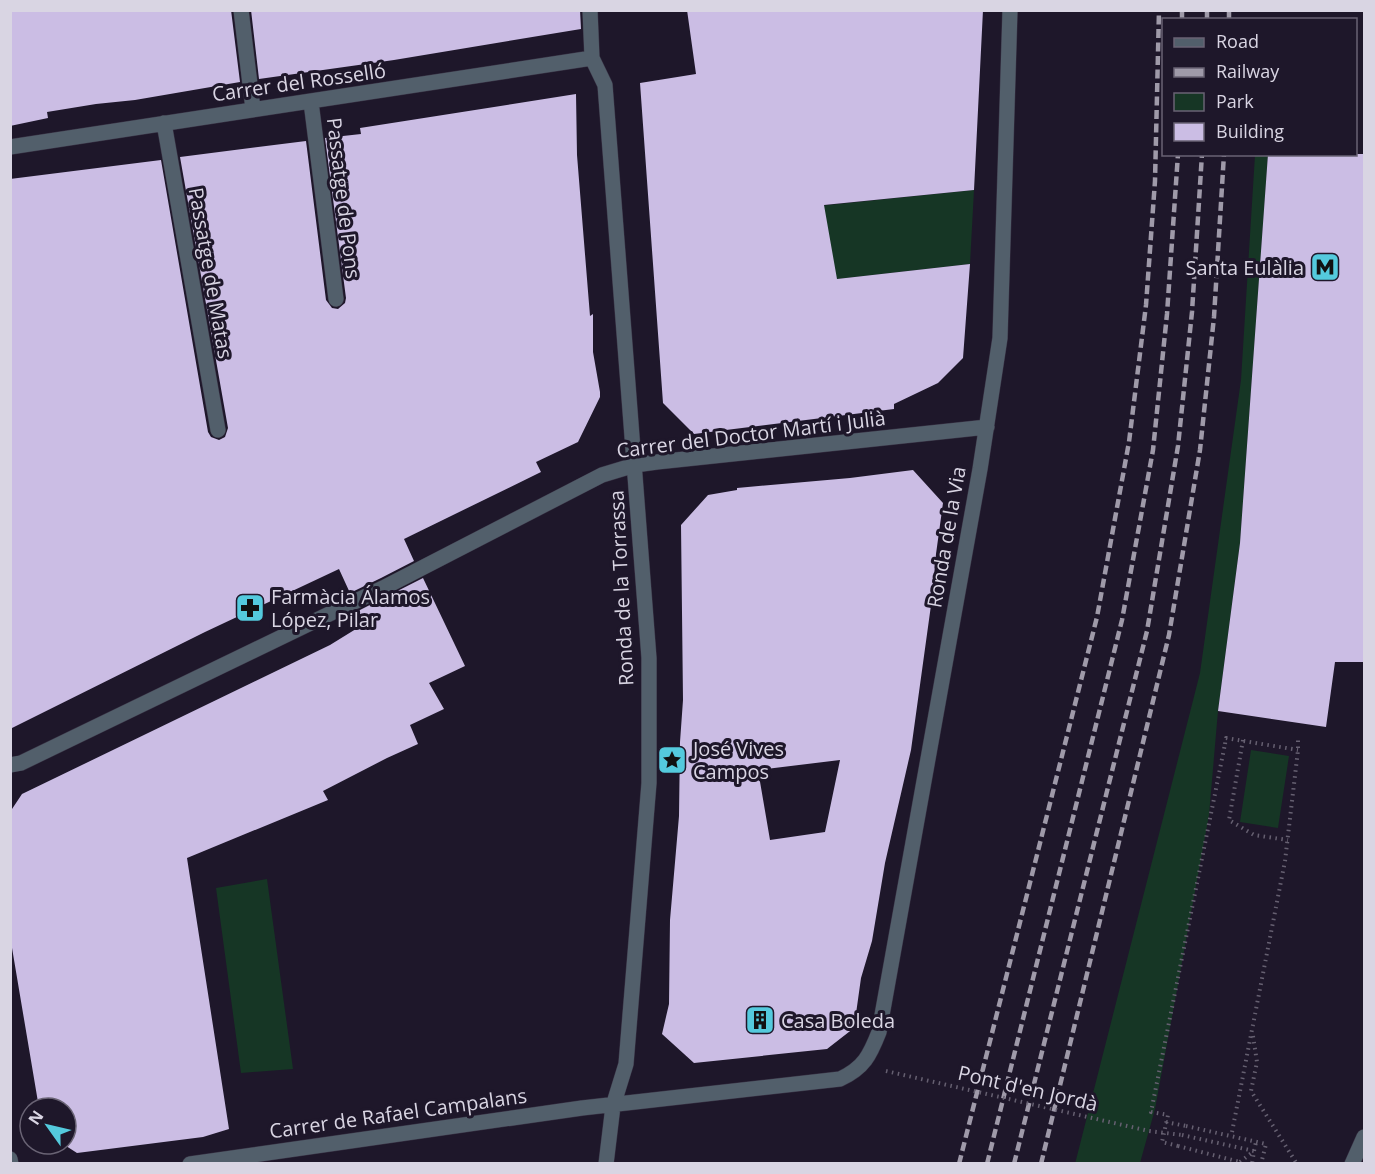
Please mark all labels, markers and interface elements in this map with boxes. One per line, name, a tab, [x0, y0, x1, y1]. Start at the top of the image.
legend	[1162, 18, 1357, 156]
text: Road	[1216, 29, 1259, 53]
street label: Carrer del Rosselló	[210, 56, 388, 108]
text: Railway	[1216, 59, 1280, 83]
text: Park	[1216, 89, 1254, 113]
street label: Passatge de Pons	[321, 116, 367, 280]
text: Building	[1216, 119, 1284, 143]
street label: Passatge de Matas	[183, 185, 239, 361]
metro station icon: Santa Eulàlia	[1309, 251, 1341, 283]
place label: Santa Eulàlia	[1185, 254, 1304, 281]
street label: Carrer del Doctor Martí i Julià	[615, 404, 887, 464]
street label: Ronda de la Via	[920, 464, 972, 610]
street label: Ronda de la Torrassa	[602, 489, 640, 687]
place label: Farmàcia Álamos López, Pilar	[271, 583, 430, 633]
pharmacy icon: Farmàcia Álamos López, Pilar	[234, 592, 266, 624]
place label: José Vives Campos	[691, 735, 784, 785]
place icon: José Vives Campos	[656, 744, 688, 776]
building icon: Casa Boleda	[744, 1004, 776, 1036]
place label: Casa Boleda	[781, 1007, 895, 1034]
street label: Pont d'en Jordà	[955, 1059, 1101, 1117]
street label: Carrer de Rafael Campalans	[268, 1082, 528, 1144]
north arrow	[18, 1096, 78, 1156]
text: N	[23, 1106, 48, 1129]

